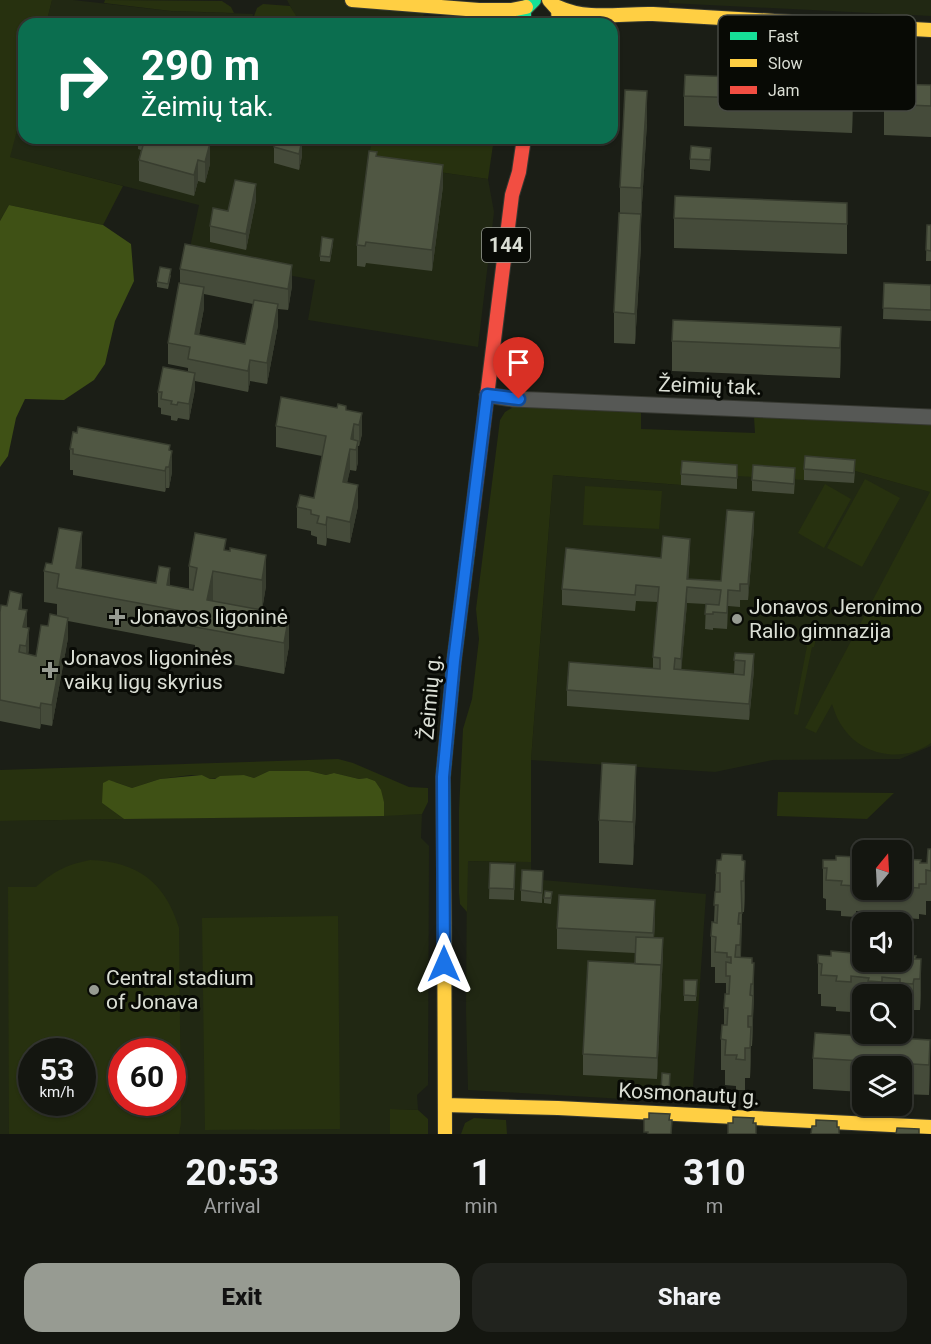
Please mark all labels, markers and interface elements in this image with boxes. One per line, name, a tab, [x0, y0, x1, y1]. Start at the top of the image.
legend	[718, 15, 916, 111]
text: Fast	[768, 27, 799, 46]
text: 290 m	[141, 41, 260, 90]
icon: right	[42, 42, 120, 120]
text: Slow	[768, 54, 803, 73]
text: Jam	[768, 81, 800, 100]
text: Žeimių tak.	[141, 91, 274, 123]
road number: 144	[482, 228, 530, 262]
pin	[493, 337, 544, 399]
icon: arrive	[502, 346, 535, 379]
street label: Žeimių tak.	[658, 372, 762, 400]
place label: Jonavos Jeronimo Ralio gimnazija	[749, 595, 922, 643]
place label: Jonavos ligoninė	[130, 605, 288, 629]
marker: Jonavos ligoninė	[108, 608, 126, 626]
marker: Jonavos Jeronimo Ralio gimnazija	[730, 612, 744, 626]
place label: Jonavos ligoninės vaikų ligų skyrius	[64, 646, 233, 694]
street label: Žeimių g.	[414, 653, 446, 741]
marker: Jonavos ligoninės vaikų ligų skyrius	[41, 661, 59, 679]
north arrow	[852, 840, 912, 900]
map controls	[852, 840, 912, 1116]
button: sound	[852, 912, 912, 972]
position arrow	[412, 932, 476, 996]
place label: Central stadium of Jonava	[106, 966, 254, 1014]
marker: Central stadium of Jonava	[87, 983, 101, 997]
button: search	[852, 984, 912, 1044]
speed limit sign: 60	[108, 1038, 186, 1116]
text: 53	[40, 1052, 74, 1087]
button: layers	[852, 1056, 912, 1116]
street label: Kosmonautų g.	[618, 1078, 760, 1110]
text: km/h	[39, 1083, 75, 1101]
text: 20:53	[185, 1152, 279, 1194]
text: 1	[471, 1152, 492, 1194]
text: 310	[683, 1152, 746, 1194]
text: Arrival	[204, 1194, 261, 1218]
text: min	[464, 1194, 498, 1218]
text: m	[706, 1194, 723, 1218]
button: Exit	[24, 1263, 460, 1332]
button: Share	[472, 1263, 907, 1332]

